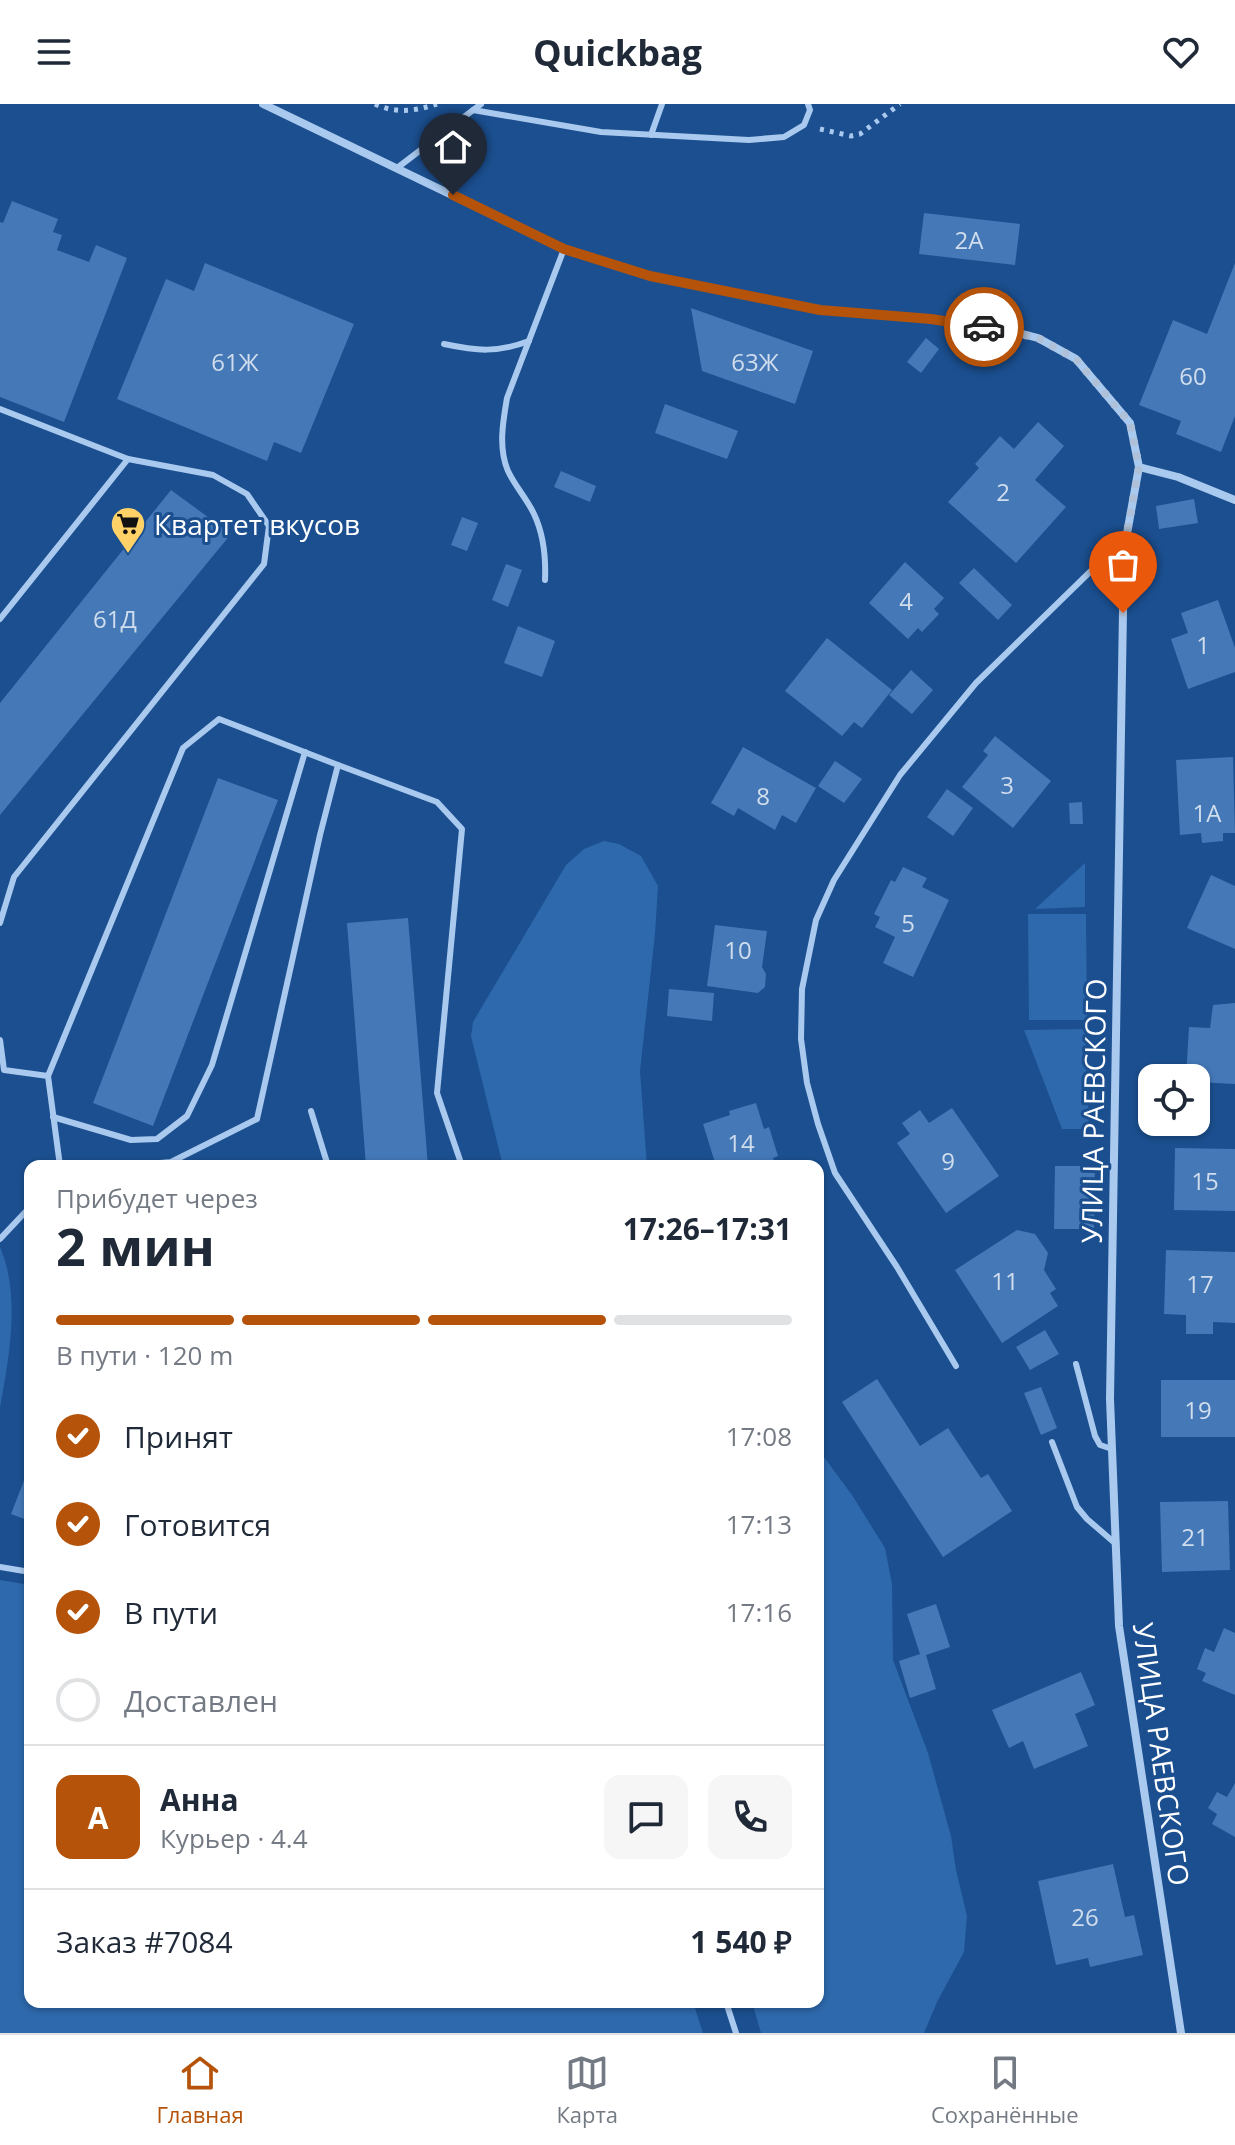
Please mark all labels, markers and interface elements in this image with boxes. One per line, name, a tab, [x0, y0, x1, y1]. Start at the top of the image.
text: Quickbag	[533, 28, 702, 77]
icon: menu	[32, 30, 76, 74]
icon: heart	[1159, 30, 1203, 74]
pin	[419, 113, 487, 195]
icon: home	[431, 125, 475, 169]
house number: 2А	[955, 223, 984, 256]
courier	[944, 287, 1024, 367]
icon: car	[962, 305, 1006, 349]
house number: 61Ж	[211, 345, 260, 378]
house number: 63Ж	[731, 345, 780, 378]
house number: 60	[1179, 359, 1207, 392]
house number: 2	[996, 475, 1010, 508]
supermarket icon: Квартет вкусов	[109, 505, 147, 555]
place label: Квартет вкусов	[154, 505, 360, 543]
pin	[1089, 531, 1157, 613]
icon: bag	[1101, 543, 1145, 587]
house number: 4	[899, 584, 913, 617]
house number: 61Д	[93, 602, 137, 635]
house number: 1	[1196, 628, 1210, 661]
house number: 3	[1000, 768, 1014, 801]
house number: 8	[756, 779, 770, 812]
house number: 1А	[1193, 796, 1222, 829]
house number: 5	[901, 906, 915, 939]
house number: 10	[724, 933, 752, 966]
street label: УЛИЦА РАЕВСКОГО	[1072, 978, 1114, 1244]
map controls	[1138, 1064, 1210, 1136]
button: locate	[1138, 1064, 1210, 1136]
house number: 14	[727, 1126, 755, 1159]
house number: 9	[941, 1144, 955, 1177]
house number: 15	[1191, 1164, 1219, 1197]
text: Прибудет через	[56, 1180, 258, 1216]
text: 17:26–17:31	[623, 1208, 792, 1249]
text: 2 мин	[56, 1210, 215, 1281]
house number: 11	[991, 1264, 1019, 1297]
house number: 17	[1186, 1267, 1214, 1300]
text: В пути · 120 m	[56, 1337, 233, 1373]
house number: 19	[1184, 1393, 1212, 1426]
icon: check	[56, 1414, 100, 1458]
text: Принят	[124, 1416, 233, 1457]
text: 17:08	[726, 1418, 792, 1454]
icon: check	[56, 1502, 100, 1546]
text: Готовится	[124, 1504, 271, 1545]
text: 17:13	[726, 1506, 792, 1542]
house number: 21	[1181, 1520, 1209, 1553]
icon: check	[56, 1590, 100, 1634]
text: В пути	[124, 1592, 218, 1633]
text: 17:16	[726, 1594, 792, 1630]
street label: УЛИЦА РАЕВСКОГО	[1125, 1620, 1199, 1888]
text: Доставлен	[124, 1680, 278, 1721]
button: chat	[604, 1775, 688, 1859]
button: phone	[708, 1775, 792, 1859]
text: Анна	[160, 1779, 239, 1820]
text: А	[88, 1797, 108, 1838]
text: Курьер · 4.4	[160, 1820, 308, 1856]
house number: 26	[1071, 1900, 1099, 1933]
text: Заказ #7084	[56, 1921, 233, 1962]
text: 1 540 ₽	[690, 1921, 792, 1962]
tab: Главная	[156, 2051, 244, 2129]
tab: Карта	[556, 2051, 618, 2129]
tab: Сохранённые	[931, 2051, 1079, 2129]

